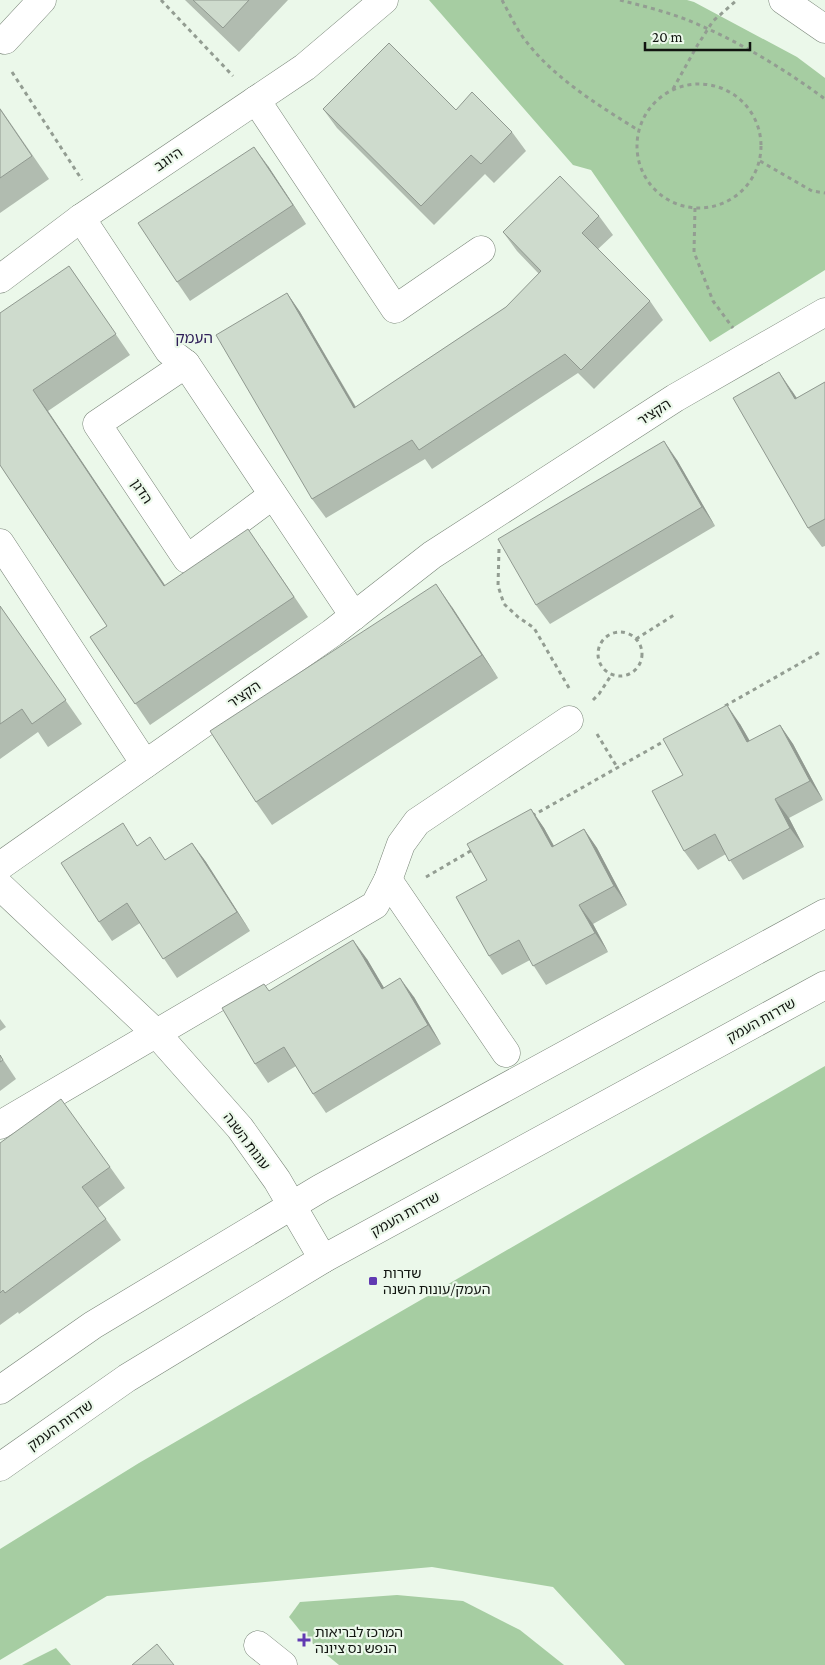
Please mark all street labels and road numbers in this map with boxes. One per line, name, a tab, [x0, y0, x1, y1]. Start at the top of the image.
street label: היוגב	[151, 144, 185, 174]
street label: הקציר	[634, 395, 674, 429]
street label: הדגן	[128, 476, 156, 506]
street label: הקציר	[225, 677, 263, 711]
street label: שדרות העמק	[724, 995, 798, 1045]
street label: עונות השנה	[220, 1109, 274, 1173]
street label: שדרות העמק	[368, 1189, 442, 1239]
street label: שדרות העמק	[24, 1397, 96, 1453]

